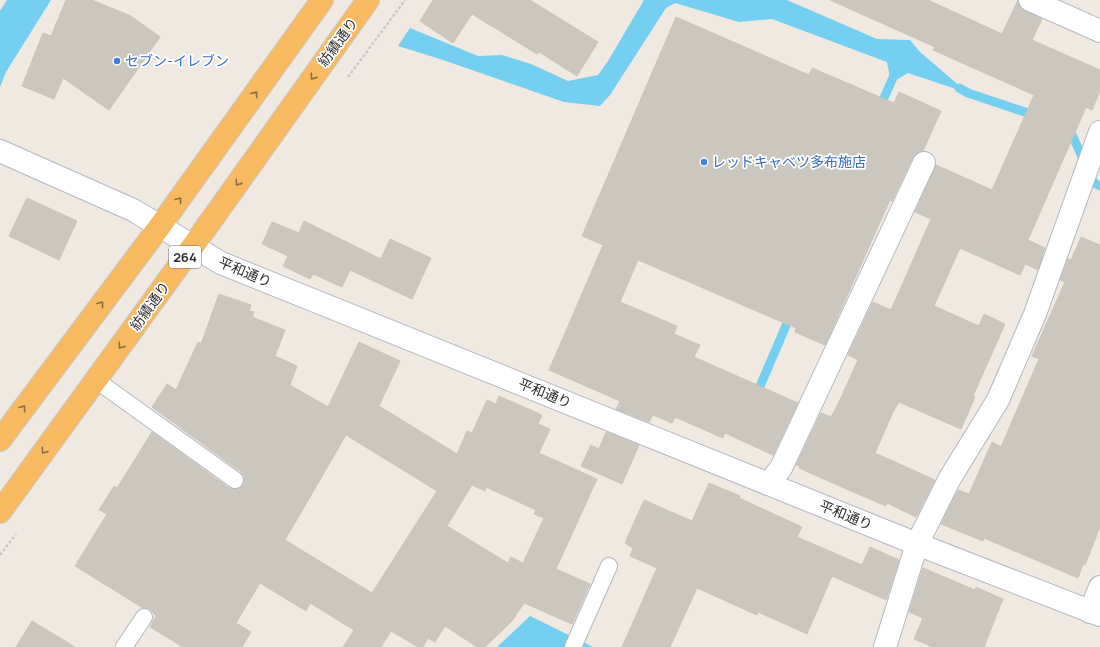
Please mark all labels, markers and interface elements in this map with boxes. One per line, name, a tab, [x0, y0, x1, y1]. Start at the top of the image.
street label: 紡績通り	[313, 13, 362, 70]
place label: セブン-イレブン	[125, 51, 229, 70]
marker: セブン-イレブン	[112, 56, 122, 66]
one-way arrow	[310, 73, 317, 80]
one-way arrow	[250, 92, 257, 99]
place label: レッドキャベツ多布施店	[712, 152, 866, 171]
marker: レッドキャベツ多布施店	[699, 157, 709, 167]
one-way arrow	[236, 179, 243, 186]
one-way arrow	[174, 197, 181, 204]
road number: 264	[169, 246, 201, 268]
street label: 平和通り	[216, 252, 275, 291]
street label: 紡績通り	[125, 277, 174, 334]
one-way arrow	[97, 302, 104, 309]
one-way arrow	[119, 341, 126, 348]
street label: 平和通り	[516, 373, 575, 412]
one-way arrow	[19, 406, 26, 413]
one-way arrow	[41, 447, 49, 454]
street label: 平和通り	[817, 495, 876, 534]

